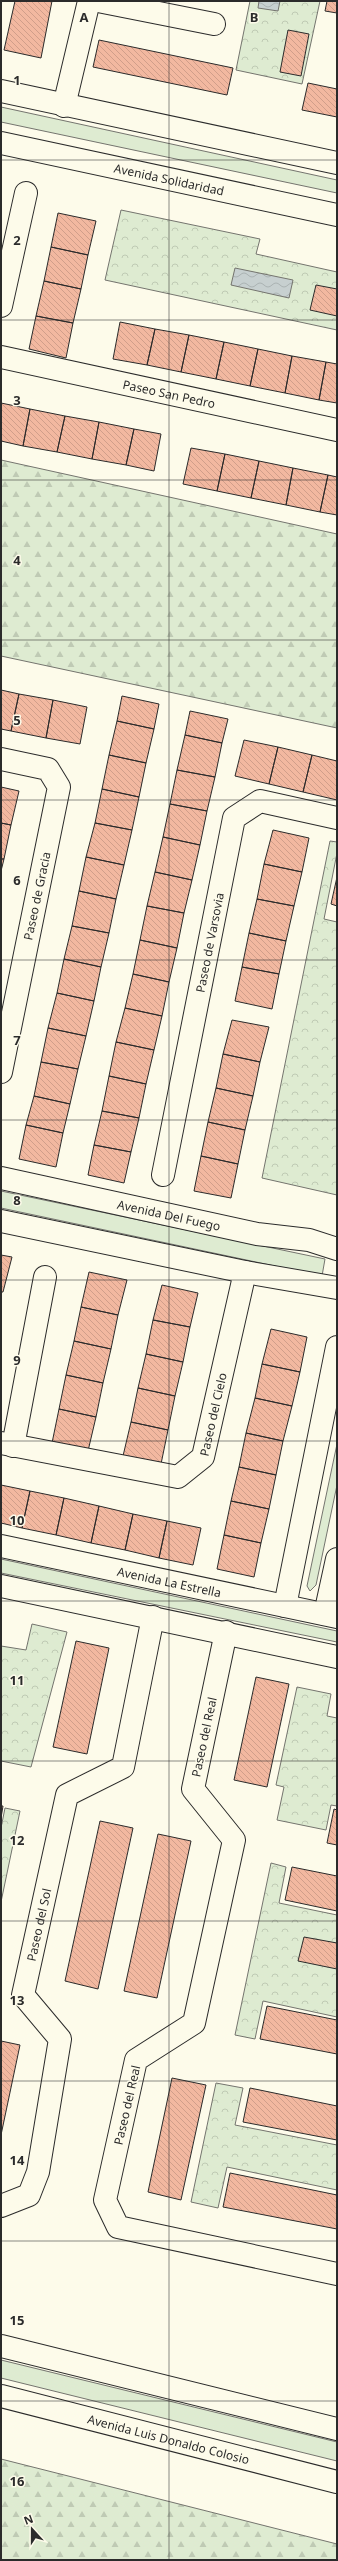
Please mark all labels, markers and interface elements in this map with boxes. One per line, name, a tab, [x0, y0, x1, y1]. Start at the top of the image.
text: A	[80, 8, 89, 26]
text: B	[250, 8, 258, 26]
text: 1	[13, 71, 21, 89]
street label: Avenida Solidaridad	[113, 159, 226, 199]
text: 2	[13, 231, 21, 249]
street label: Paseo San Pedro	[121, 375, 217, 412]
text: 3	[13, 391, 21, 409]
text: 4	[13, 551, 21, 569]
text: 5	[13, 711, 21, 729]
street label: Paseo de Gracia	[19, 850, 55, 942]
text: 6	[13, 871, 21, 889]
street label: Paseo de Varsovia	[191, 891, 227, 994]
text: 7	[13, 1031, 21, 1049]
text: 8	[13, 1191, 21, 1209]
street label: Avenida Del Fuego	[116, 1195, 222, 1234]
text: 9	[13, 1351, 21, 1369]
street label: Paseo del Cielo	[195, 1371, 230, 1458]
text: 10	[10, 1511, 24, 1529]
street label: Avenida La Estrella	[116, 1562, 223, 1601]
text: 11	[10, 1671, 24, 1689]
street label: Paseo del Real	[187, 1695, 221, 1779]
text: 12	[10, 1831, 24, 1849]
street label: Paseo del Sol	[22, 1887, 55, 1963]
text: 13	[10, 1991, 24, 2009]
street label: Paseo del Real	[110, 2063, 144, 2147]
text: 14	[10, 2151, 25, 2169]
text: 15	[10, 2311, 24, 2329]
street label: Avenida Luis Donaldo Colosio	[86, 2410, 251, 2468]
text: 16	[10, 2472, 24, 2490]
north arrow	[12, 2509, 52, 2549]
text: N	[21, 2511, 35, 2528]

